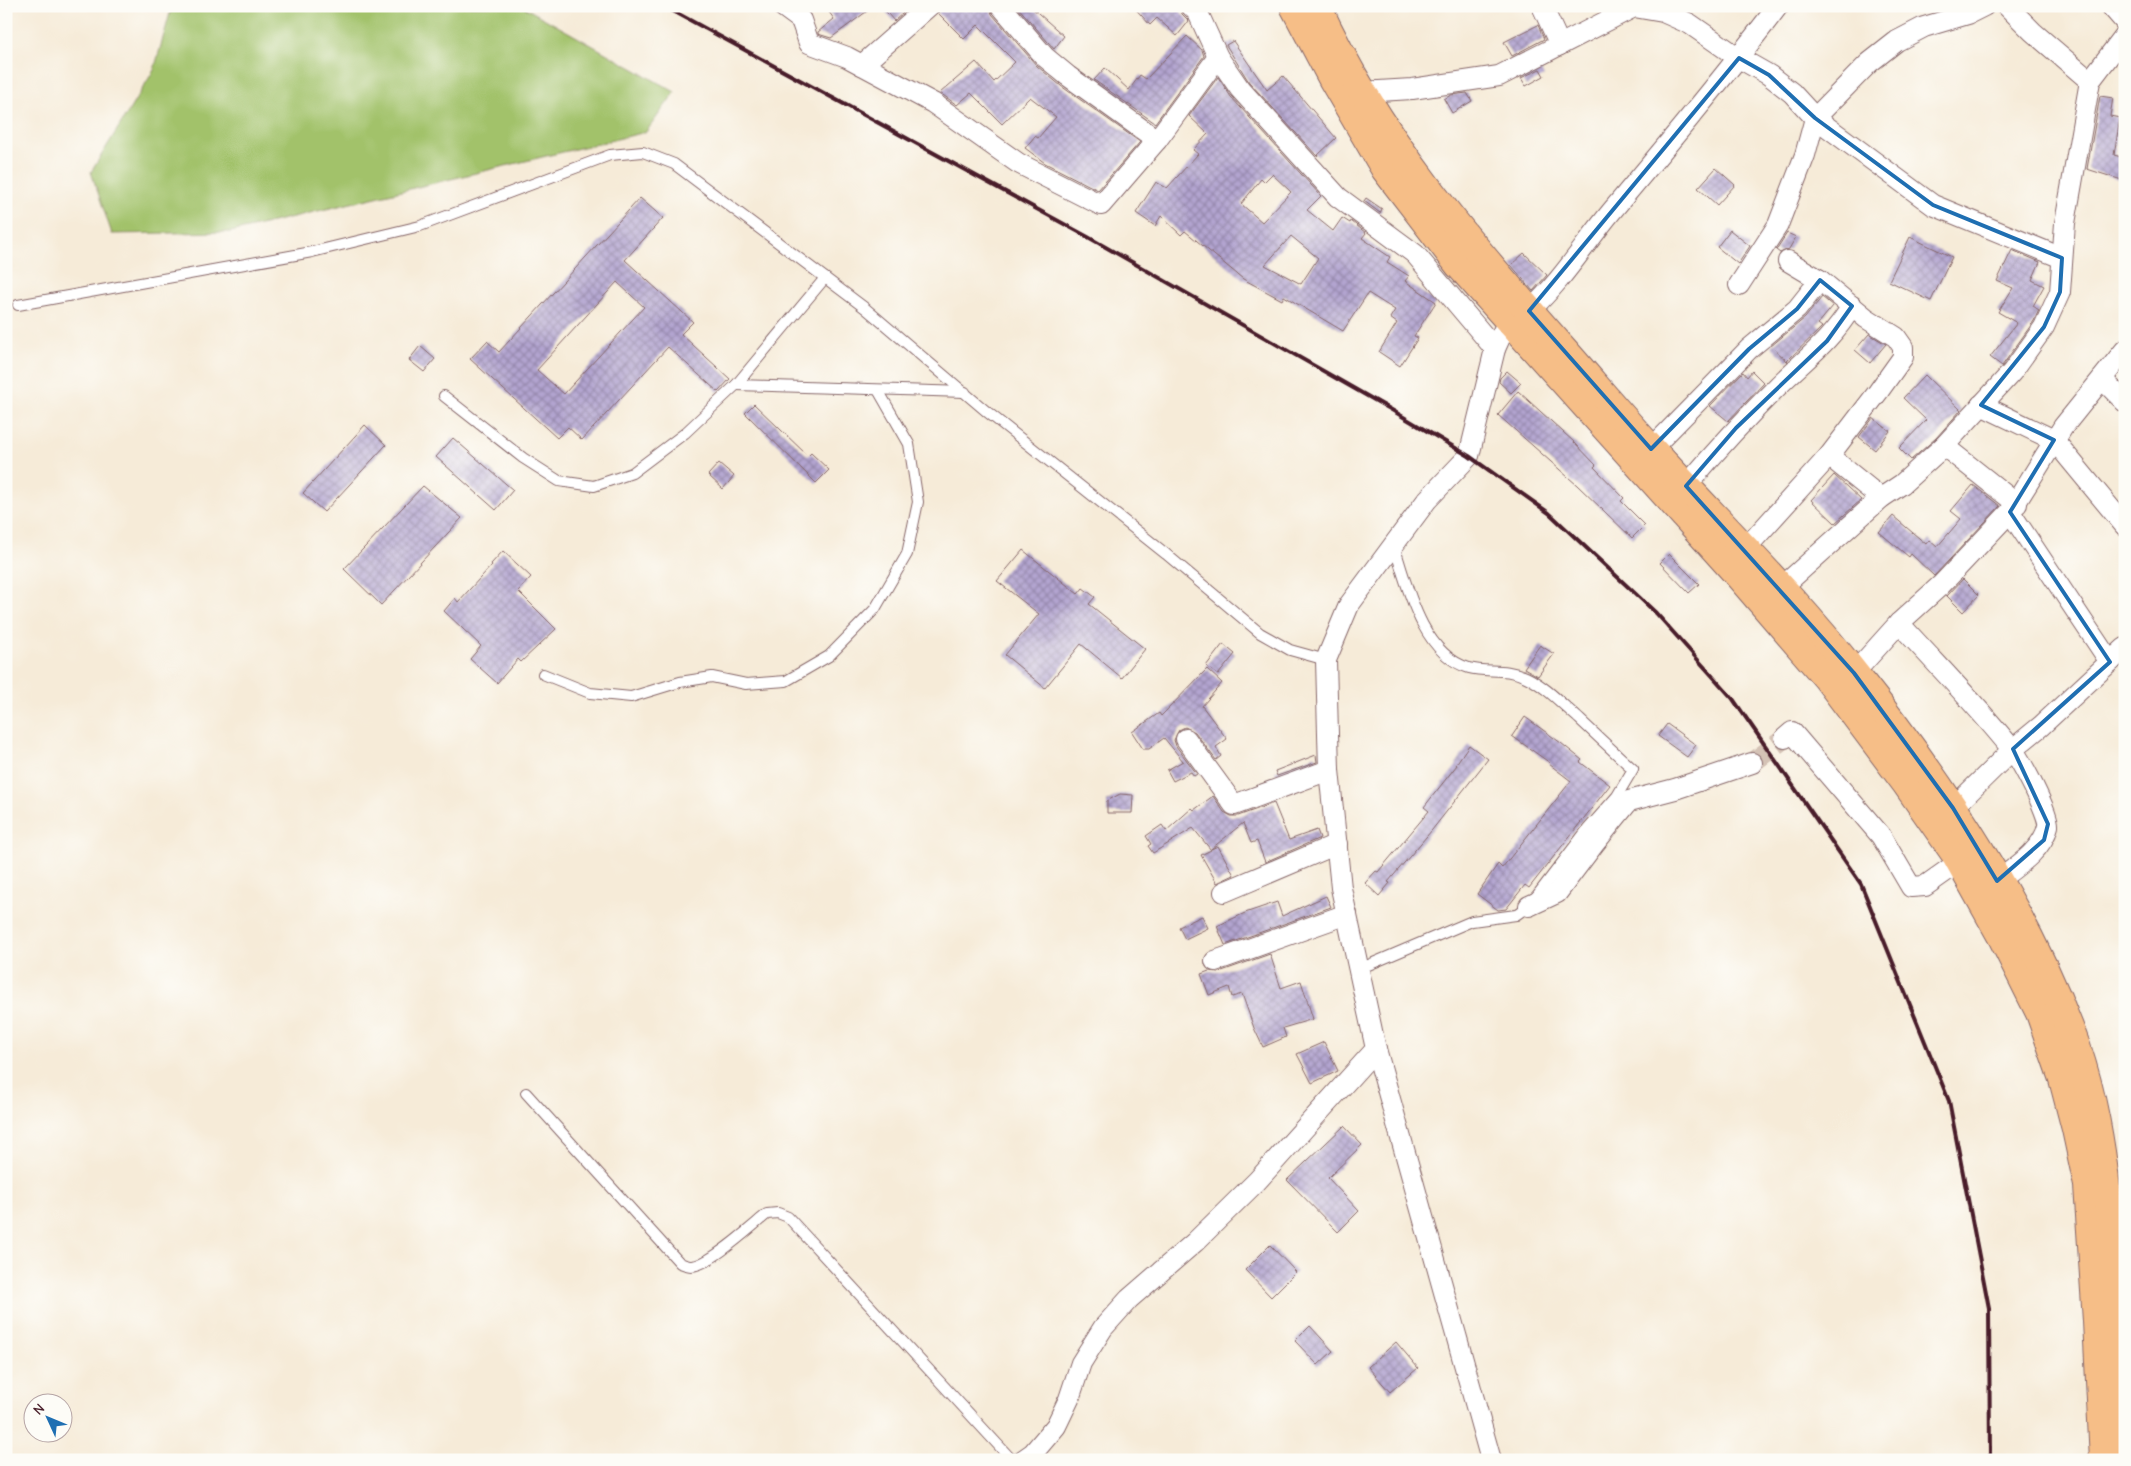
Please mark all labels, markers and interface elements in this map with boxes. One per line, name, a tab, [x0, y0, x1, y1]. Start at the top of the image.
north arrow	[22, 1394, 72, 1444]
text: N	[30, 1400, 48, 1419]

